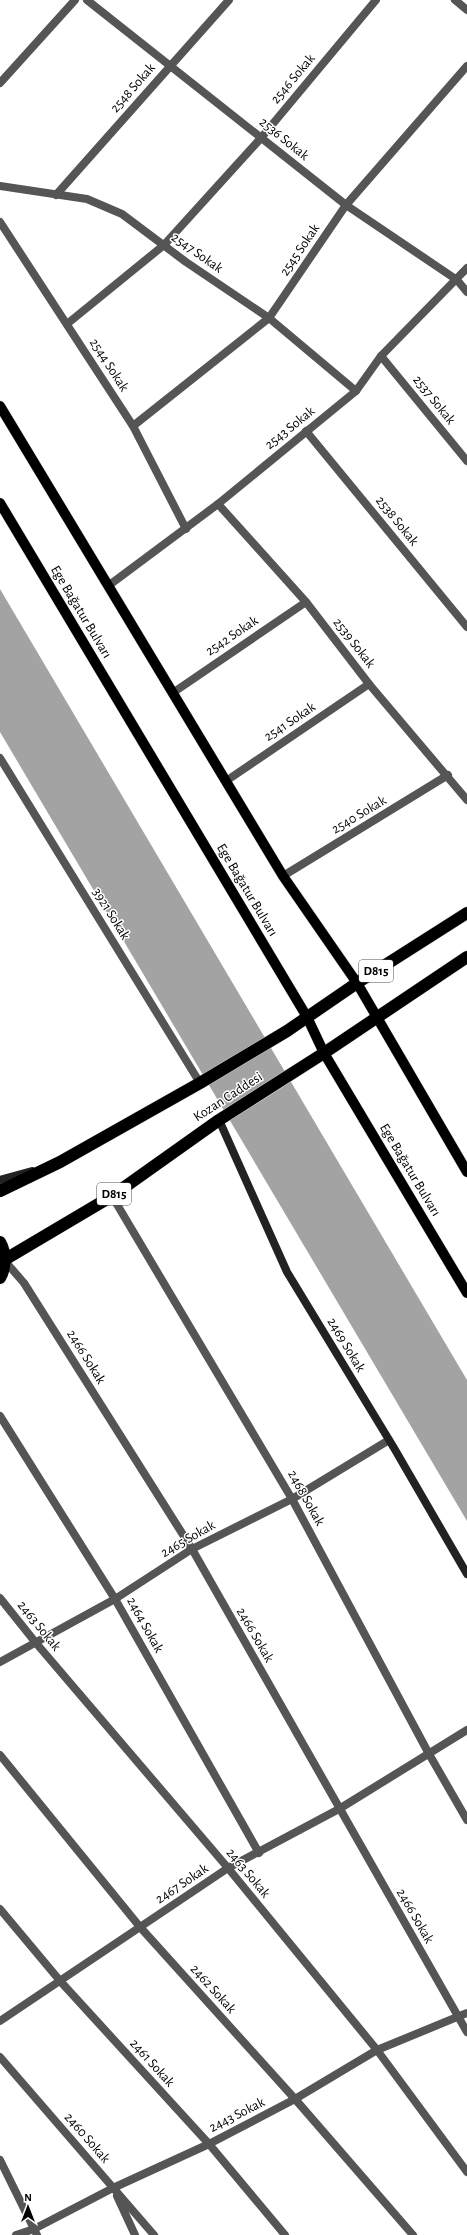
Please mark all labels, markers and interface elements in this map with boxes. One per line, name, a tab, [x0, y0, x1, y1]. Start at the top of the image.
street label: 2546 Sokak	[268, 51, 318, 106]
street label: 2548 Sokak	[108, 60, 158, 115]
street label: 2536 Sokak	[257, 115, 312, 163]
street label: 2545 Sokak	[278, 221, 323, 278]
street label: 2547 Sokak	[169, 230, 226, 276]
street label: 2544 Sokak	[87, 336, 132, 395]
street label: 2537 Sokak	[410, 373, 458, 428]
street label: 2543 Sokak	[263, 404, 318, 452]
street label: 2538 Sokak	[373, 494, 421, 549]
street label: Ege Bağatur Bulvarı	[48, 563, 114, 661]
street label: 2542 Sokak	[203, 613, 261, 659]
street label: 2539 Sokak	[330, 615, 378, 671]
street label: 2541 Sokak	[262, 700, 319, 744]
street label: 2540 Sokak	[329, 793, 389, 837]
street label: Ege Bağatur Bulvarı	[214, 841, 280, 939]
street label: 3921 Sokak	[90, 886, 133, 943]
road number: D815	[359, 960, 393, 982]
street label: Kozan Caddesi	[191, 1070, 265, 1124]
street label: Ege Bağatur Bulvarı	[377, 1121, 443, 1219]
road number: D815	[97, 1183, 131, 1205]
street label: 2469 Sokak	[324, 1315, 368, 1375]
street label: 2466 Sokak	[64, 1328, 108, 1387]
street label: 2468 Sokak	[285, 1468, 327, 1529]
street label: 2465 Sokak	[159, 1518, 218, 1560]
street label: 2464 Sokak	[124, 1595, 166, 1656]
street label: 2463 Sokak	[15, 1598, 64, 1654]
street label: 2466 Sokak	[234, 1605, 277, 1665]
street label: 2463 Sokak	[223, 1846, 273, 1901]
street label: 2467 Sokak	[153, 1861, 211, 1907]
street label: 2466 Sokak	[394, 1886, 437, 1946]
street label: 2462 Sokak	[188, 1962, 239, 2017]
street label: 2461 Sokak	[127, 2036, 177, 2090]
street label: 2443 Sokak	[207, 2095, 267, 2135]
street label: 2460 Sokak	[62, 2110, 113, 2166]
north arrow	[8, 2187, 48, 2227]
text: N	[24, 2192, 32, 2203]

